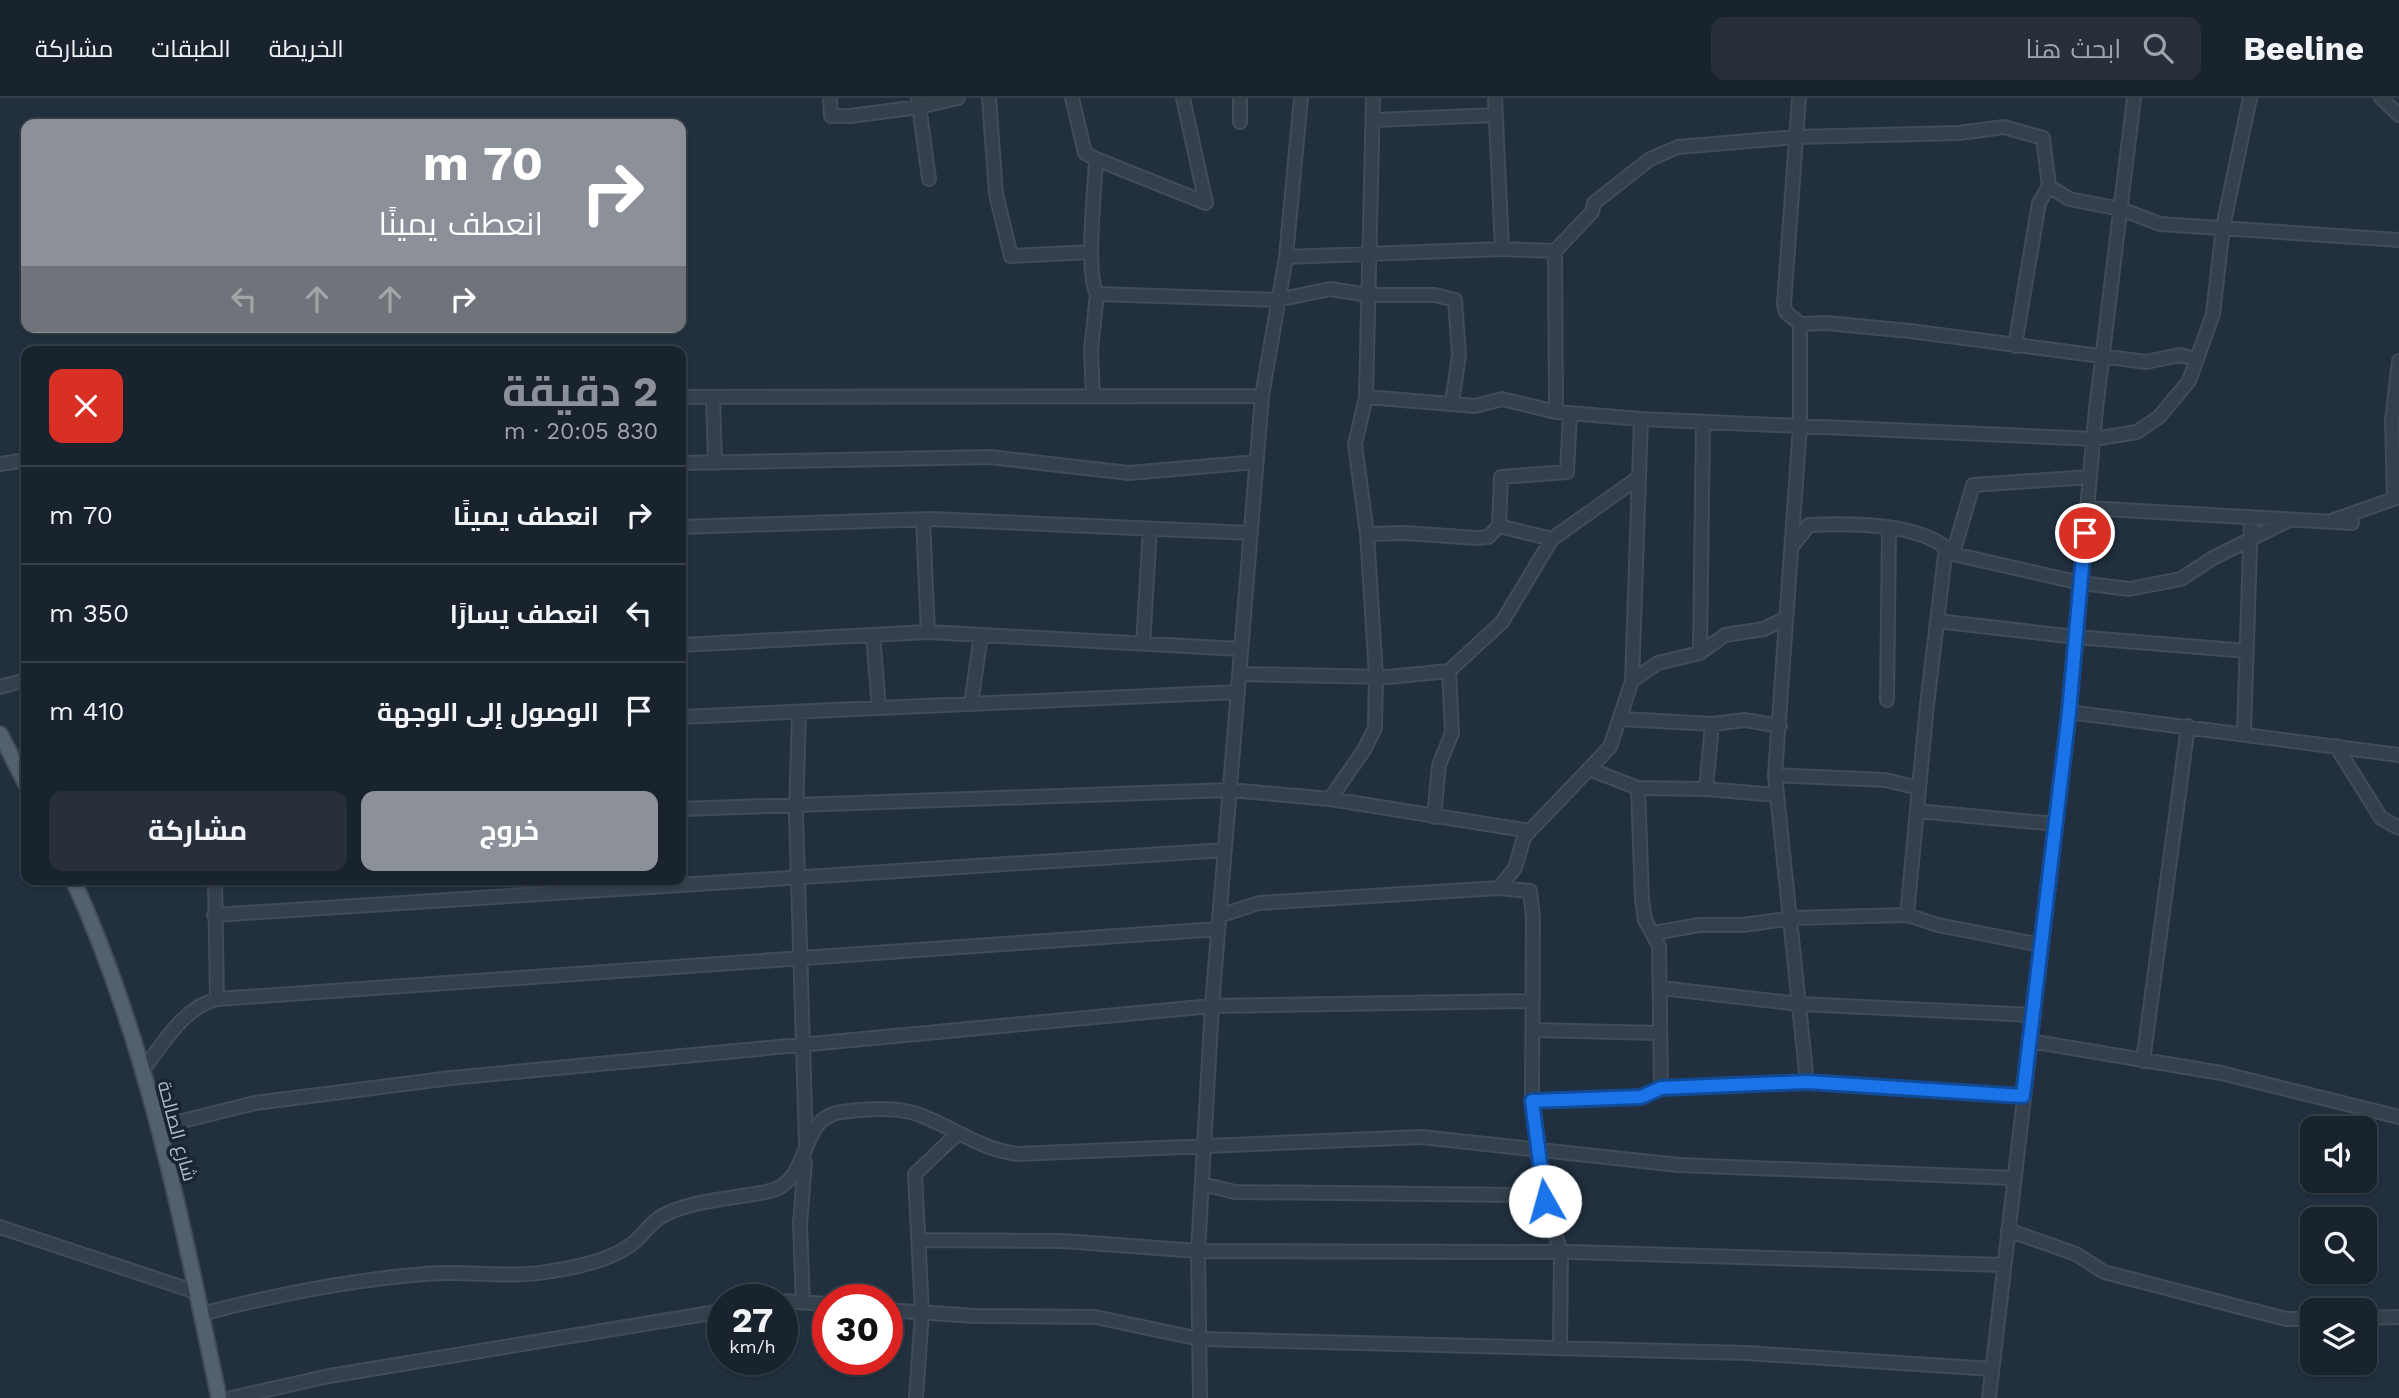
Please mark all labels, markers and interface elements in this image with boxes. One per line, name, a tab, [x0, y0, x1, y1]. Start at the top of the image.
search box	[1711, 17, 2201, 80]
icon: search	[2139, 29, 2177, 67]
text: Beeline	[2243, 29, 2364, 68]
text: ابحث هنا	[2026, 34, 2121, 64]
text: مشاركة	[35, 35, 113, 63]
text: الطبقات	[151, 35, 231, 63]
text: الخريطة	[269, 35, 344, 63]
text: 70 m	[423, 134, 543, 192]
icon: right	[567, 147, 658, 238]
text: انعطف يمينًا	[378, 205, 543, 243]
icon: left	[225, 280, 263, 318]
icon: ahead	[298, 280, 336, 318]
icon: ahead	[371, 280, 409, 318]
icon: right	[444, 280, 482, 318]
text: 2 دقيقة	[502, 367, 658, 416]
button: close	[49, 369, 123, 443]
text: 830 m · 20:05	[504, 418, 658, 445]
icon: right	[620, 496, 658, 534]
text: 70 m	[49, 500, 113, 530]
text: انعطف يمينًا	[453, 501, 599, 531]
pin	[2055, 503, 2115, 563]
icon: arrive	[2066, 514, 2104, 552]
icon: left	[620, 594, 658, 632]
text: 350 m	[49, 598, 129, 628]
text: انعطف يسارًا	[450, 599, 599, 629]
icon: arrive	[620, 692, 658, 730]
text: 410 m	[49, 696, 124, 726]
text: الوصول إلى الوجهة	[377, 697, 599, 727]
button: مشاركة	[49, 791, 347, 871]
button: خروج	[361, 791, 658, 871]
street label: شارع الصالحة	[151, 1078, 201, 1184]
map controls	[2300, 1116, 2377, 1375]
button: sound	[2300, 1116, 2377, 1193]
position arrow	[1508, 1164, 1582, 1238]
button: search	[2300, 1207, 2377, 1284]
speed limit sign: 30	[812, 1284, 903, 1375]
button: layers	[2300, 1298, 2377, 1375]
text: 27	[732, 1299, 773, 1341]
text: km/h	[729, 1336, 776, 1357]

